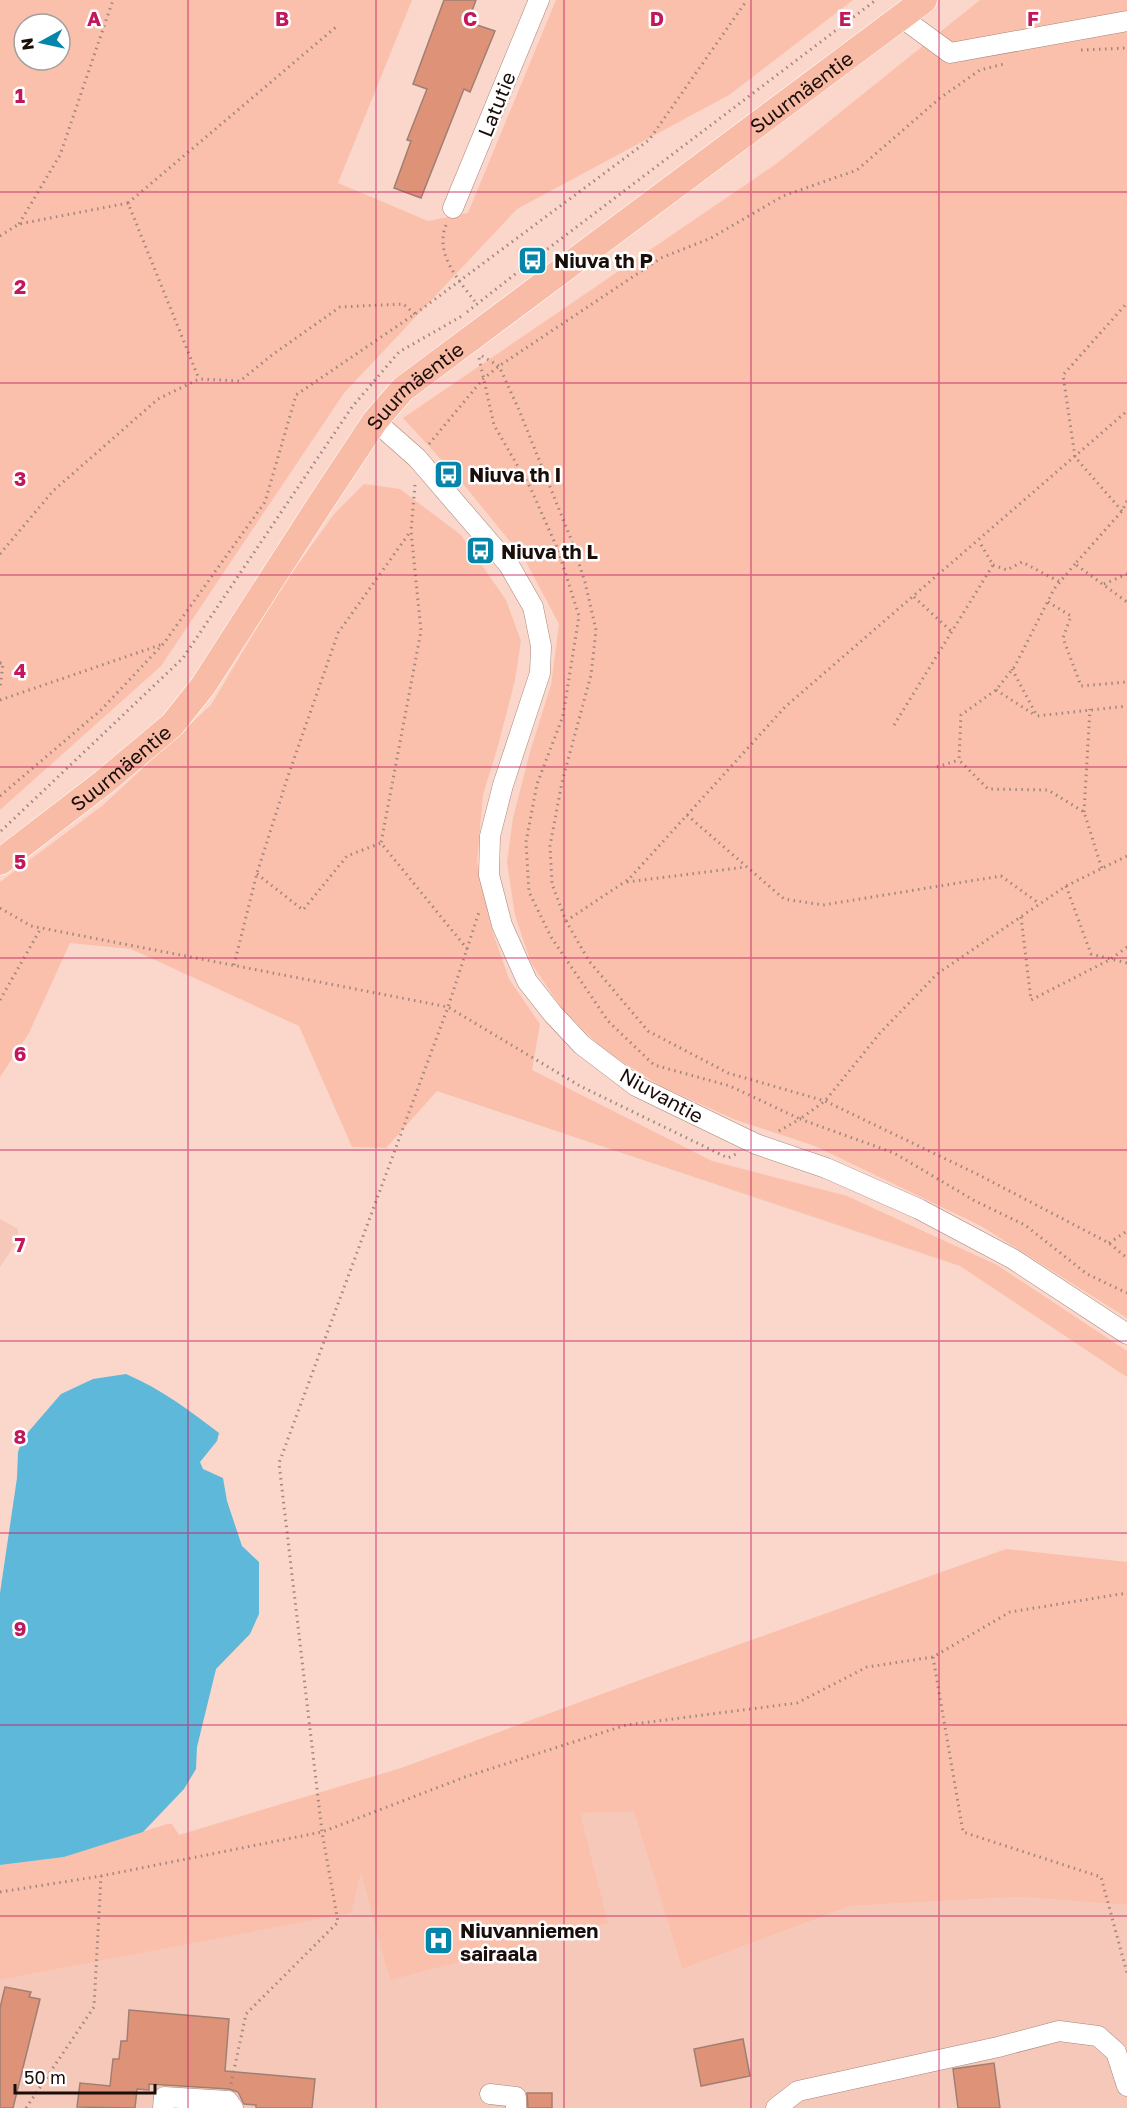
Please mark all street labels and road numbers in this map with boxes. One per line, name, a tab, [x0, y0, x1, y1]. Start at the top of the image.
street label: Suurmäentie	[745, 46, 857, 138]
street label: Latutie	[472, 68, 520, 140]
street label: Suurmäentie	[361, 336, 468, 434]
street label: Suurmäentie	[65, 719, 175, 816]
street label: Niuvantie	[616, 1062, 708, 1128]

